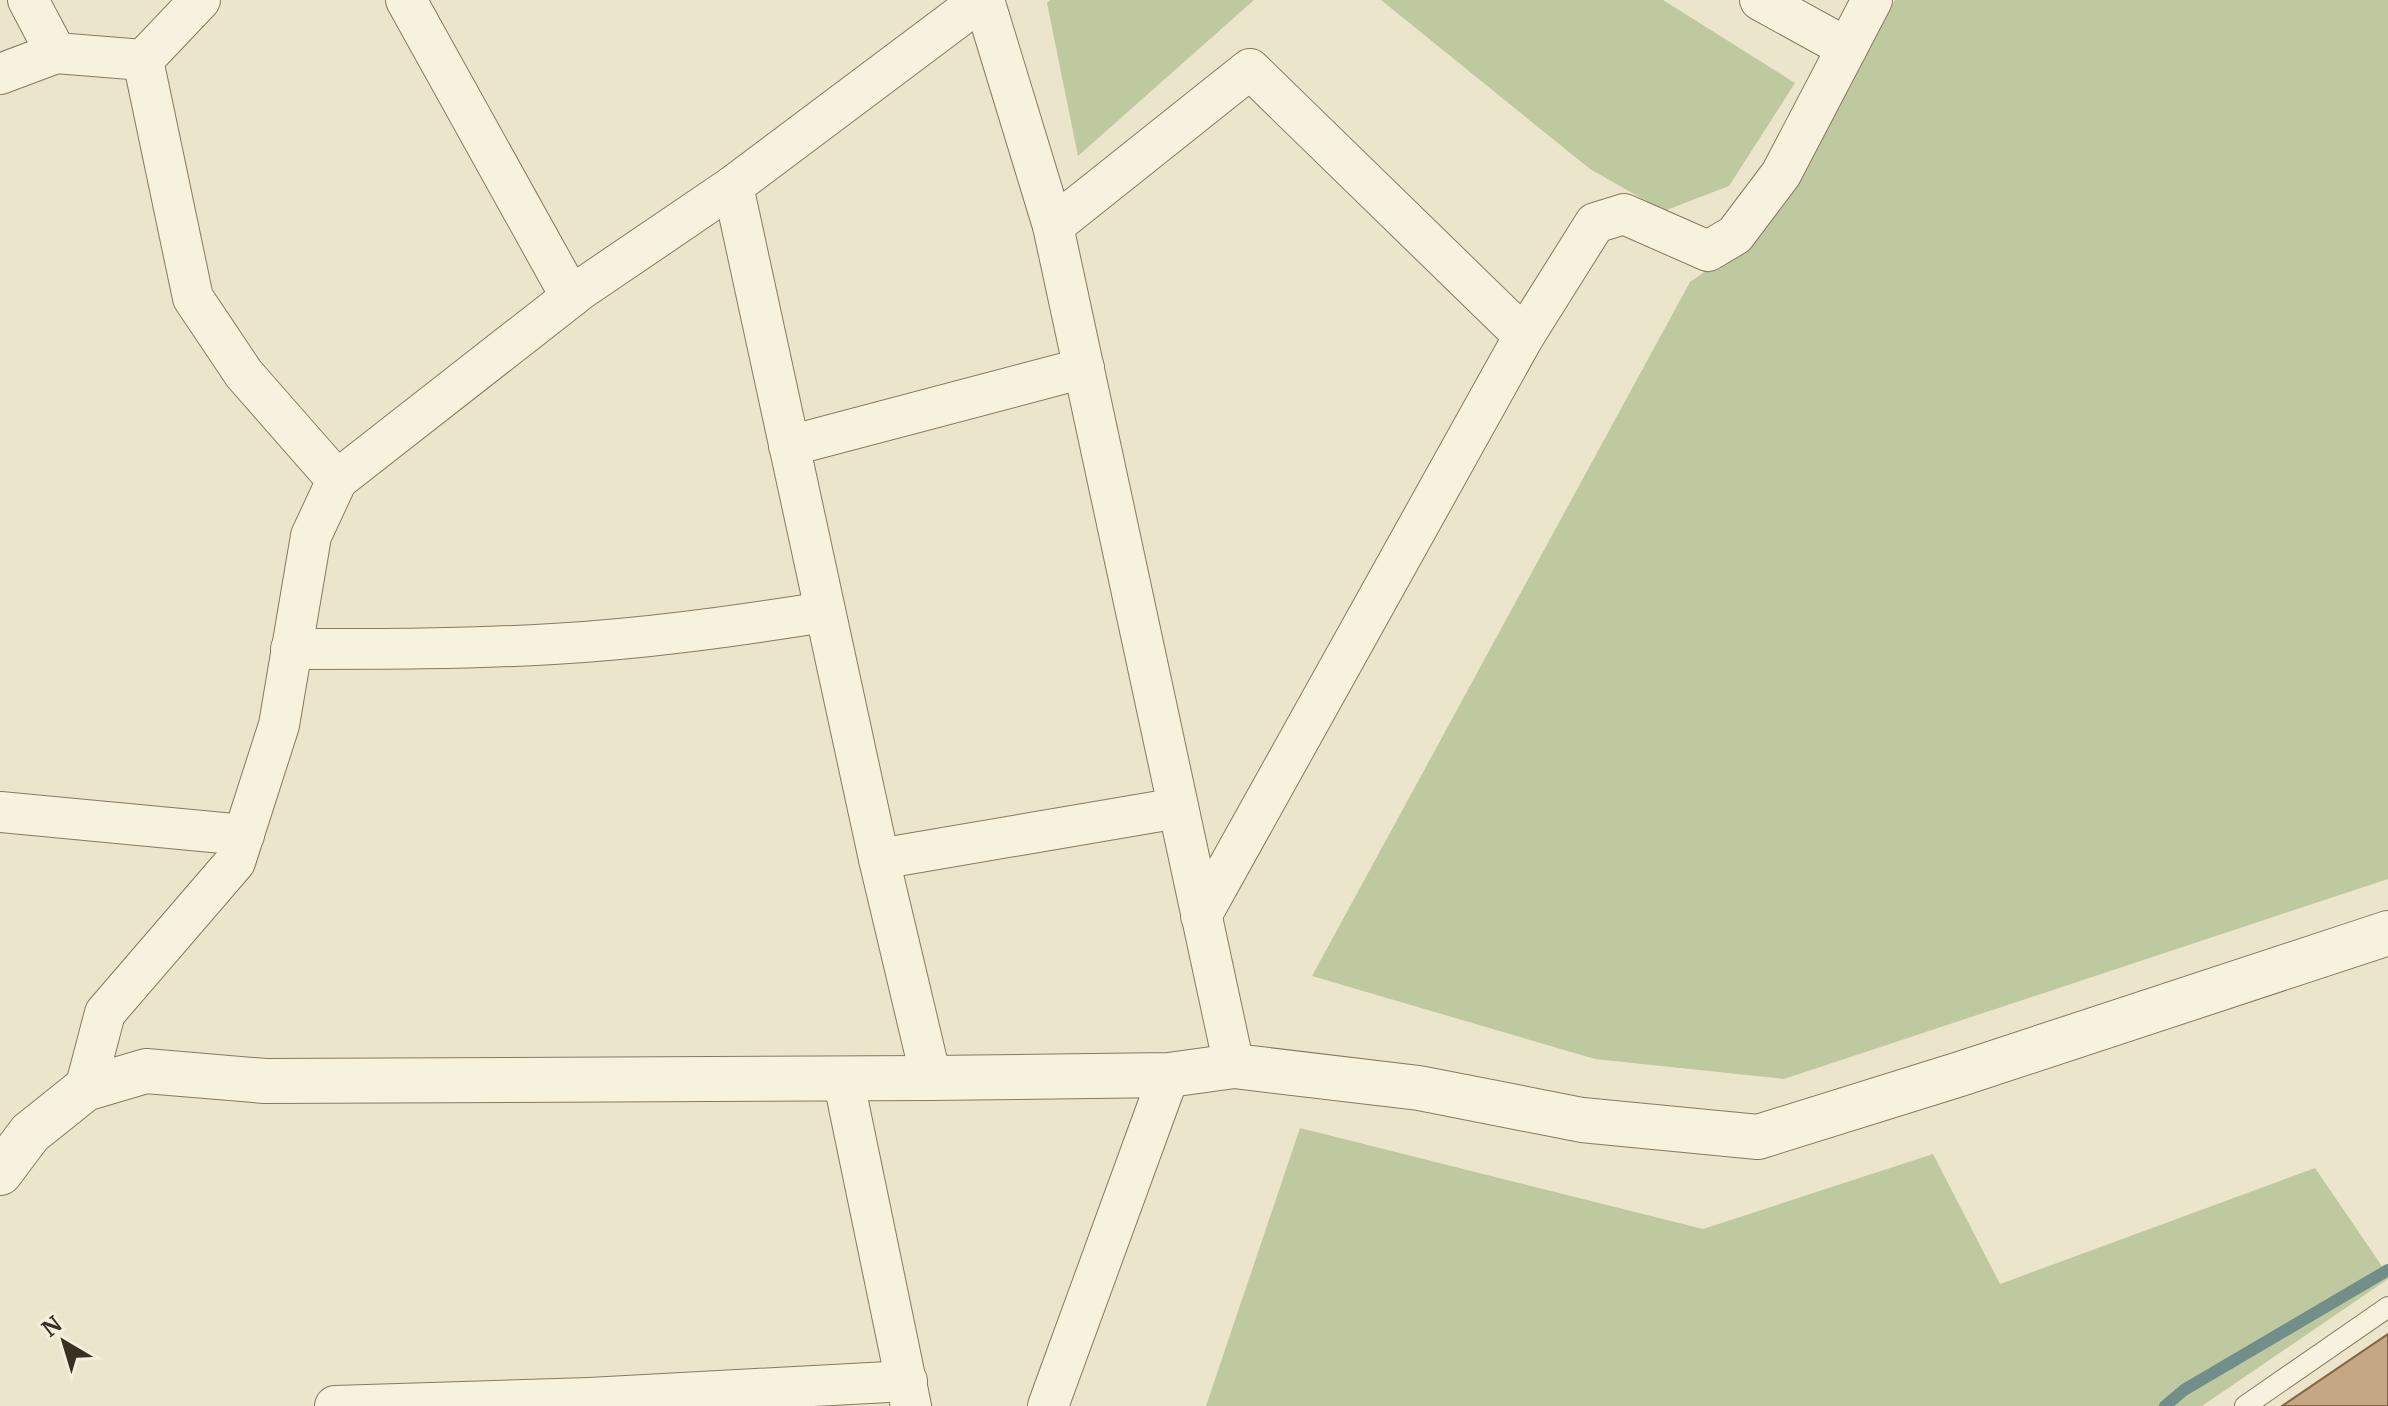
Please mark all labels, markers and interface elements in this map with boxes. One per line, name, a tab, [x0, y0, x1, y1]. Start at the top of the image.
north arrow	[24, 1302, 104, 1382]
text: N	[36, 1309, 68, 1343]

